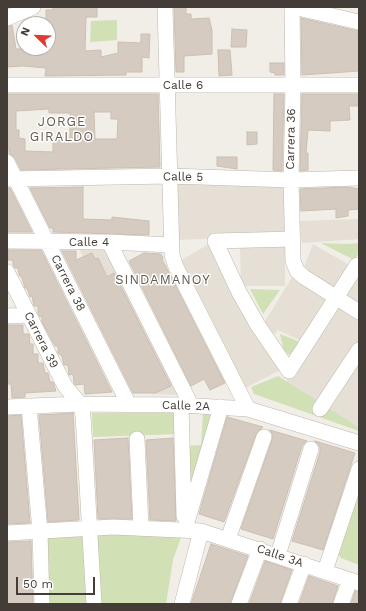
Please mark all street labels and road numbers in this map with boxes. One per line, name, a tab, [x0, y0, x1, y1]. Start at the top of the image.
street label: Calle 6	[163, 78, 203, 92]
street label: Carrera 36	[283, 108, 299, 170]
street label: Calle 5	[163, 169, 203, 185]
street label: Calle 4	[69, 235, 109, 249]
street label: Carrera 38	[48, 252, 88, 314]
street label: Carrera 39	[21, 309, 61, 371]
street label: Calle 2A	[162, 398, 210, 414]
street label: Calle 3A	[255, 541, 305, 571]

